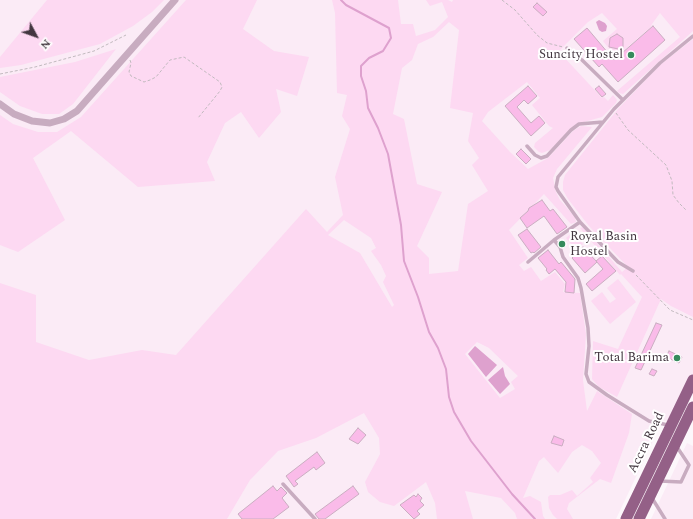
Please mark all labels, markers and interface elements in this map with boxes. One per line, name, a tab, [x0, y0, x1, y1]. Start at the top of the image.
north arrow	[16, 16, 56, 56]
text: N	[36, 35, 55, 53]
place label: Suncity Hostel	[539, 47, 623, 63]
marker: Suncity Hostel	[626, 50, 636, 60]
place label: Royal Basin Hostel	[570, 229, 637, 260]
marker: Royal Basin Hostel	[557, 239, 567, 249]
place label: Total Barima	[594, 350, 669, 366]
marker: Total Barima	[672, 353, 682, 363]
street label: Accra Road	[625, 410, 669, 476]

